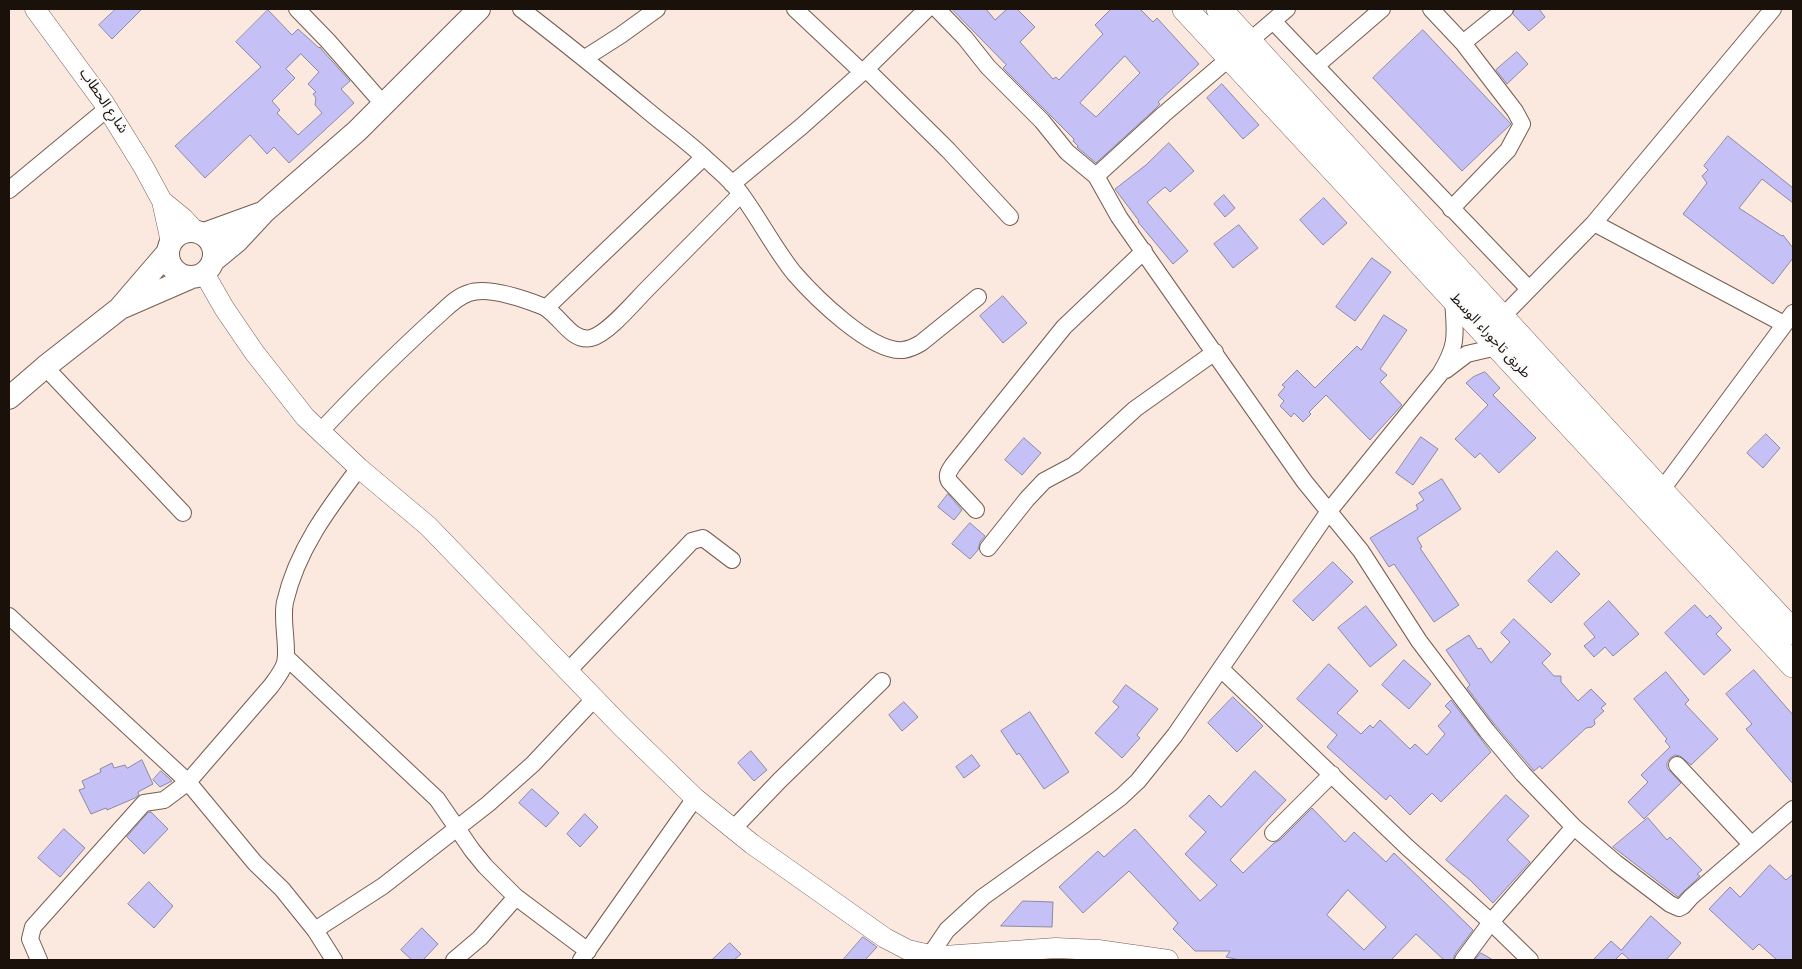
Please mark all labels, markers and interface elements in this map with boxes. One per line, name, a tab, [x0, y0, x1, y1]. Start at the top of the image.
street label: شارع الحطاب	[74, 66, 130, 138]
street label: طريق تاجوراء الوسط	[1445, 291, 1533, 383]

